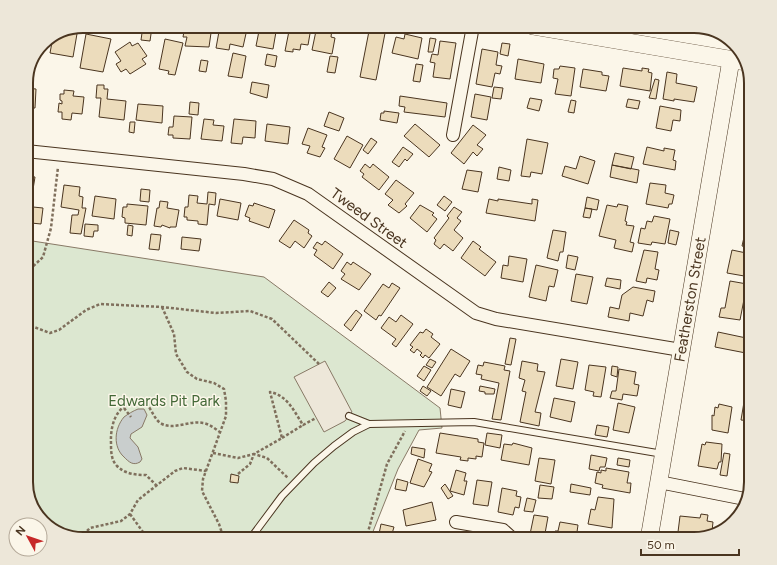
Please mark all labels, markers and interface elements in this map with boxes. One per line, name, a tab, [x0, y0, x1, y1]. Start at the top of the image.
street label: Tweed Street	[327, 184, 411, 252]
street label: Featherston Street	[670, 235, 710, 363]
park label: Edwards Pit Park	[108, 392, 220, 410]
north arrow	[8, 517, 48, 557]
text: N	[13, 523, 28, 538]
scale bar	[641, 531, 739, 557]
text: 50 m	[647, 538, 675, 552]

